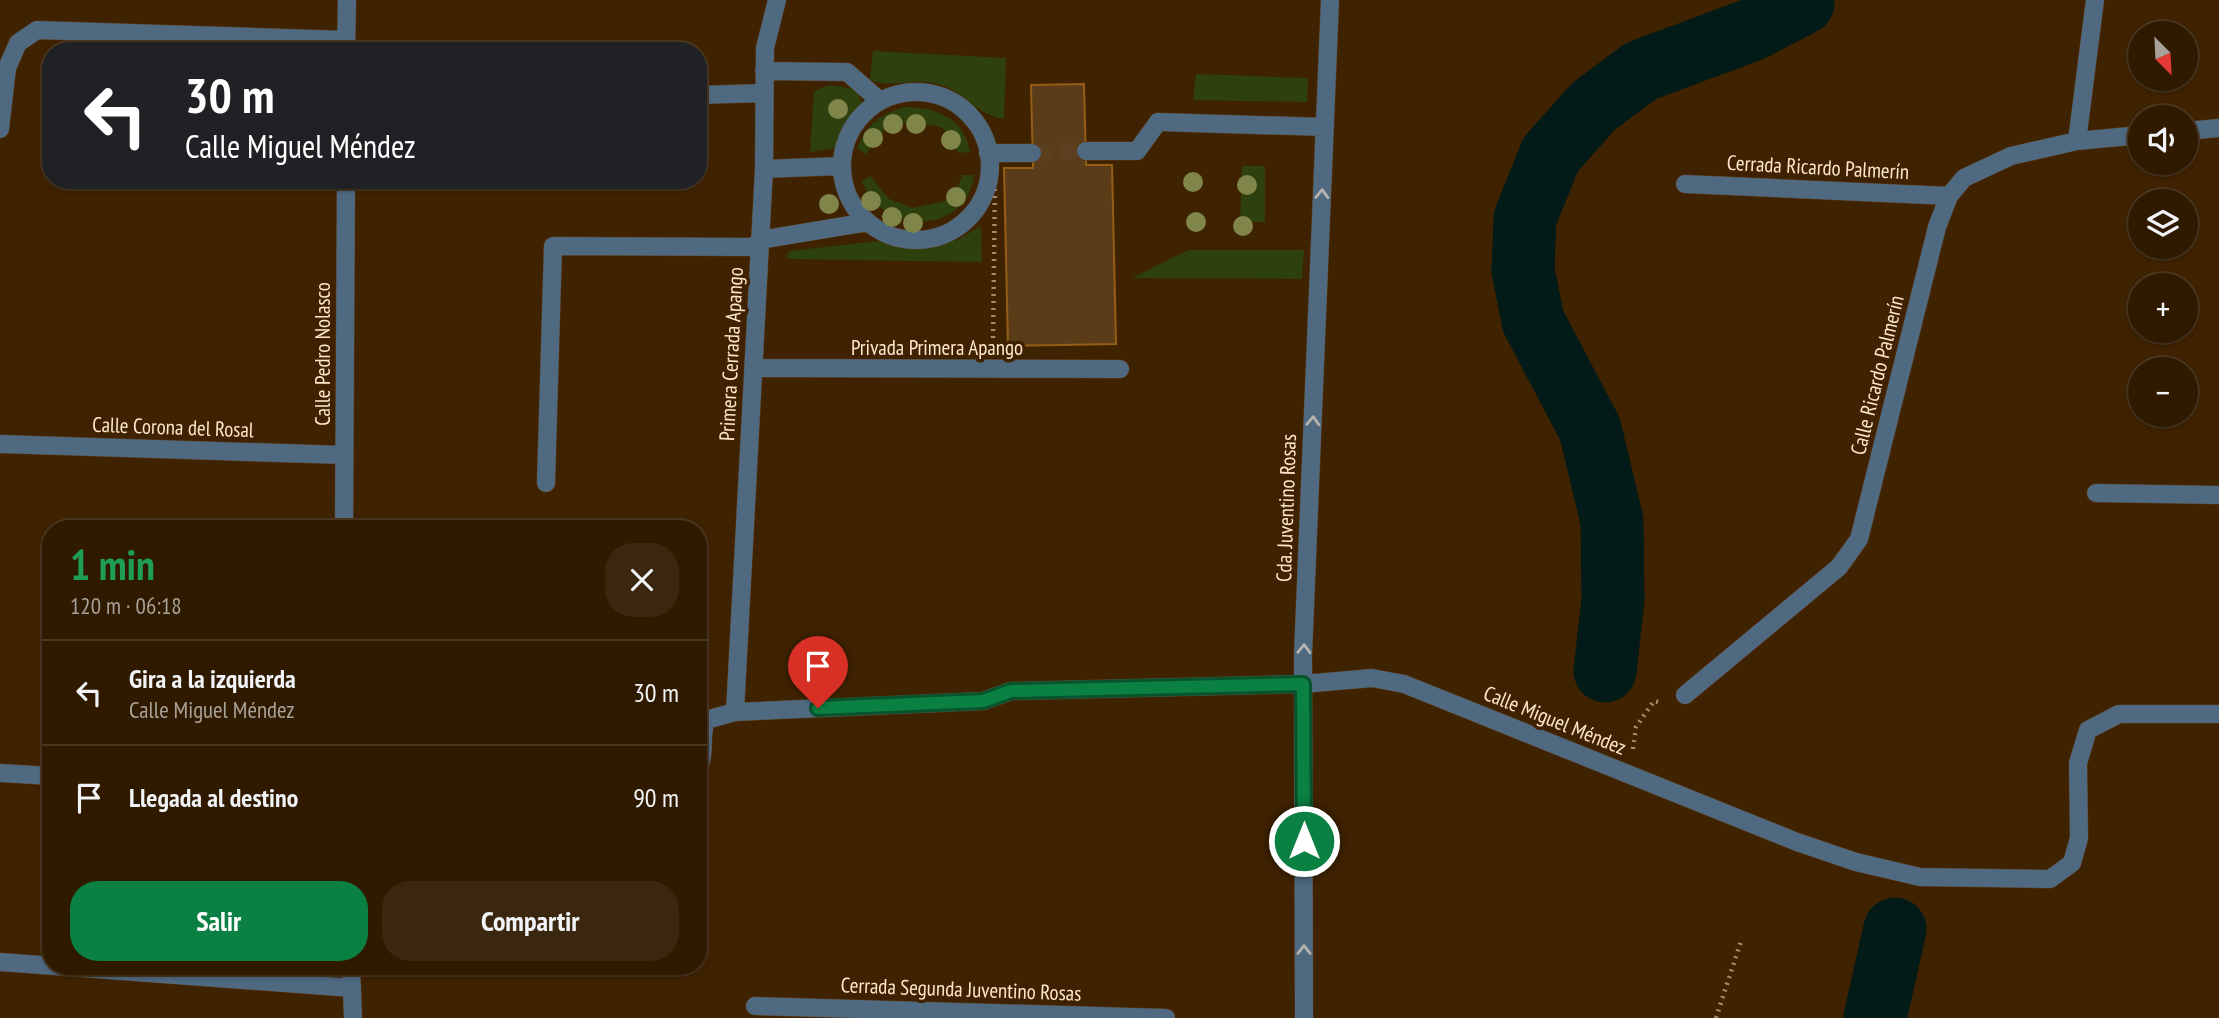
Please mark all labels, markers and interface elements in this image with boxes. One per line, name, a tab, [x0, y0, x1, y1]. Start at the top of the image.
north arrow	[2128, 21, 2198, 91]
map controls	[2128, 21, 2198, 427]
text: 30 m	[185, 63, 274, 127]
icon: left	[70, 70, 161, 161]
button: sound	[2128, 105, 2198, 175]
text: Calle Miguel Méndez	[185, 125, 415, 167]
street label: Cerrada Ricardo Palmerín	[1726, 149, 1910, 185]
one-way arrow	[1315, 188, 1330, 199]
button: layers	[2128, 189, 2198, 259]
street label: Primera Cerrada Apango	[713, 266, 749, 442]
button: +	[2128, 273, 2198, 343]
street label: Calle Pedro Nolasco	[309, 282, 336, 426]
street label: Calle Ricardo Palmerín	[1844, 292, 1910, 458]
street label: Privada Primera Apango	[851, 334, 1023, 361]
button: −	[2128, 357, 2198, 427]
street label: Calle Corona del Rosal	[92, 411, 254, 443]
one-way arrow	[1305, 416, 1320, 427]
street label: Cda. Juventino Rosas	[1270, 434, 1302, 582]
text: 1 min	[70, 537, 155, 592]
button: close	[605, 543, 679, 617]
text: 120 m · 06:18	[70, 591, 182, 620]
pin	[788, 636, 848, 708]
one-way arrow	[1296, 643, 1311, 654]
icon: arrive	[799, 647, 837, 685]
text: Gira a la izquierda	[129, 662, 296, 695]
icon: left	[70, 674, 108, 712]
text: 30 m	[633, 676, 679, 709]
street label: Calle Miguel Méndez	[1480, 679, 1630, 761]
text: Calle Miguel Méndez	[129, 695, 295, 724]
icon: arrive	[70, 779, 108, 817]
text: Llegada al destino	[129, 781, 298, 814]
text: 90 m	[633, 781, 679, 814]
position arrow	[1267, 804, 1341, 878]
button: Salir	[70, 881, 368, 961]
button: Compartir	[382, 881, 679, 961]
one-way arrow	[1296, 944, 1312, 955]
street label: Cerrada Segunda Juventino Rosas	[840, 971, 1082, 1007]

